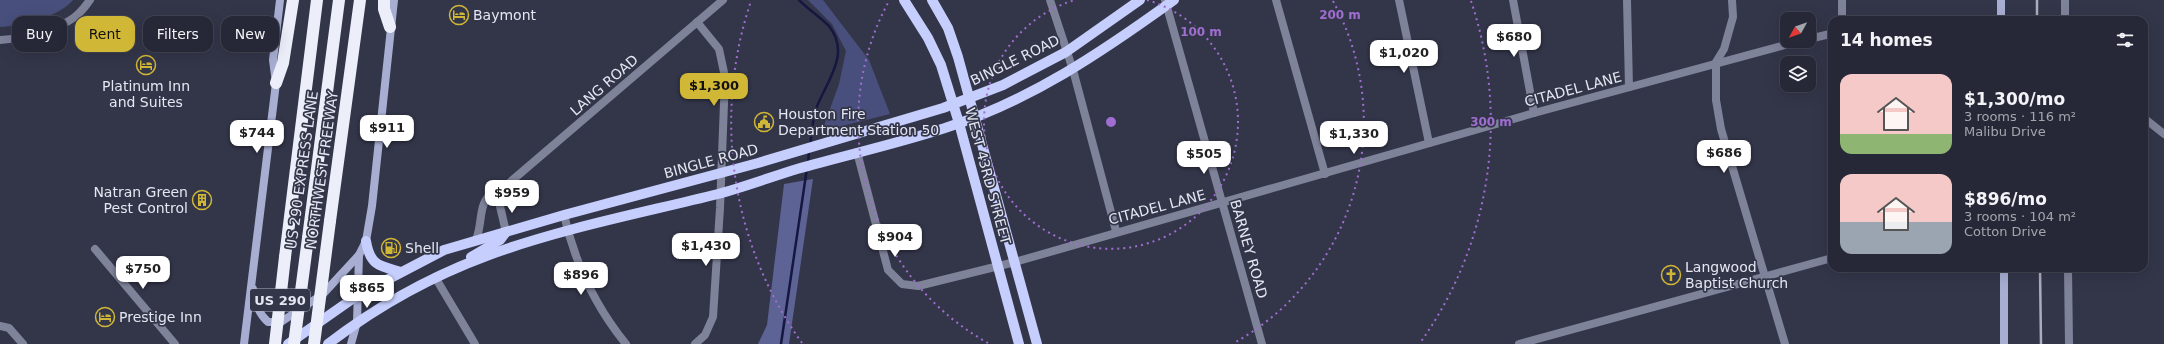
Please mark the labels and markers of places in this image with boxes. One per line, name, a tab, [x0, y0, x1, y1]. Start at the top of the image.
hotel icon: Baymont	[448, 4, 470, 26]
place label: Baymont	[473, 7, 537, 23]
pin: $680	[1490, 24, 1538, 58]
pin: $1,020	[1371, 40, 1437, 74]
hotel icon: Platinum Inn and Suites	[135, 54, 157, 76]
pin: $1,300	[681, 73, 747, 107]
place label: Platinum Inn and Suites	[102, 78, 190, 110]
place label: Houston Fire Department Station 50	[778, 106, 939, 138]
public building icon: Houston Fire Department Station 50	[753, 111, 775, 133]
pin: $911	[363, 115, 411, 149]
centre of rings	[1104, 115, 1118, 129]
pin: $744	[233, 120, 281, 154]
pin: $1,330	[1321, 121, 1387, 155]
pin: $686	[1700, 140, 1748, 174]
pin: $505	[1180, 141, 1228, 175]
pin: $959	[488, 180, 536, 214]
place label: Natran Green Pest Control	[93, 184, 188, 216]
building icon: Natran Green Pest Control	[191, 189, 213, 211]
pin: $904	[871, 224, 919, 258]
pin: $1,430	[673, 233, 739, 267]
fuel station icon: Shell	[380, 237, 402, 259]
place label: Shell	[405, 240, 439, 256]
pin: $750	[119, 256, 167, 290]
place label: Langwood Baptist Church	[1685, 259, 1788, 291]
pin: $896	[557, 262, 605, 296]
church icon: Langwood Baptist Church	[1660, 264, 1682, 286]
pin: $865	[343, 275, 391, 309]
hotel icon: Prestige Inn	[94, 306, 116, 328]
place label: Prestige Inn	[119, 309, 202, 325]

